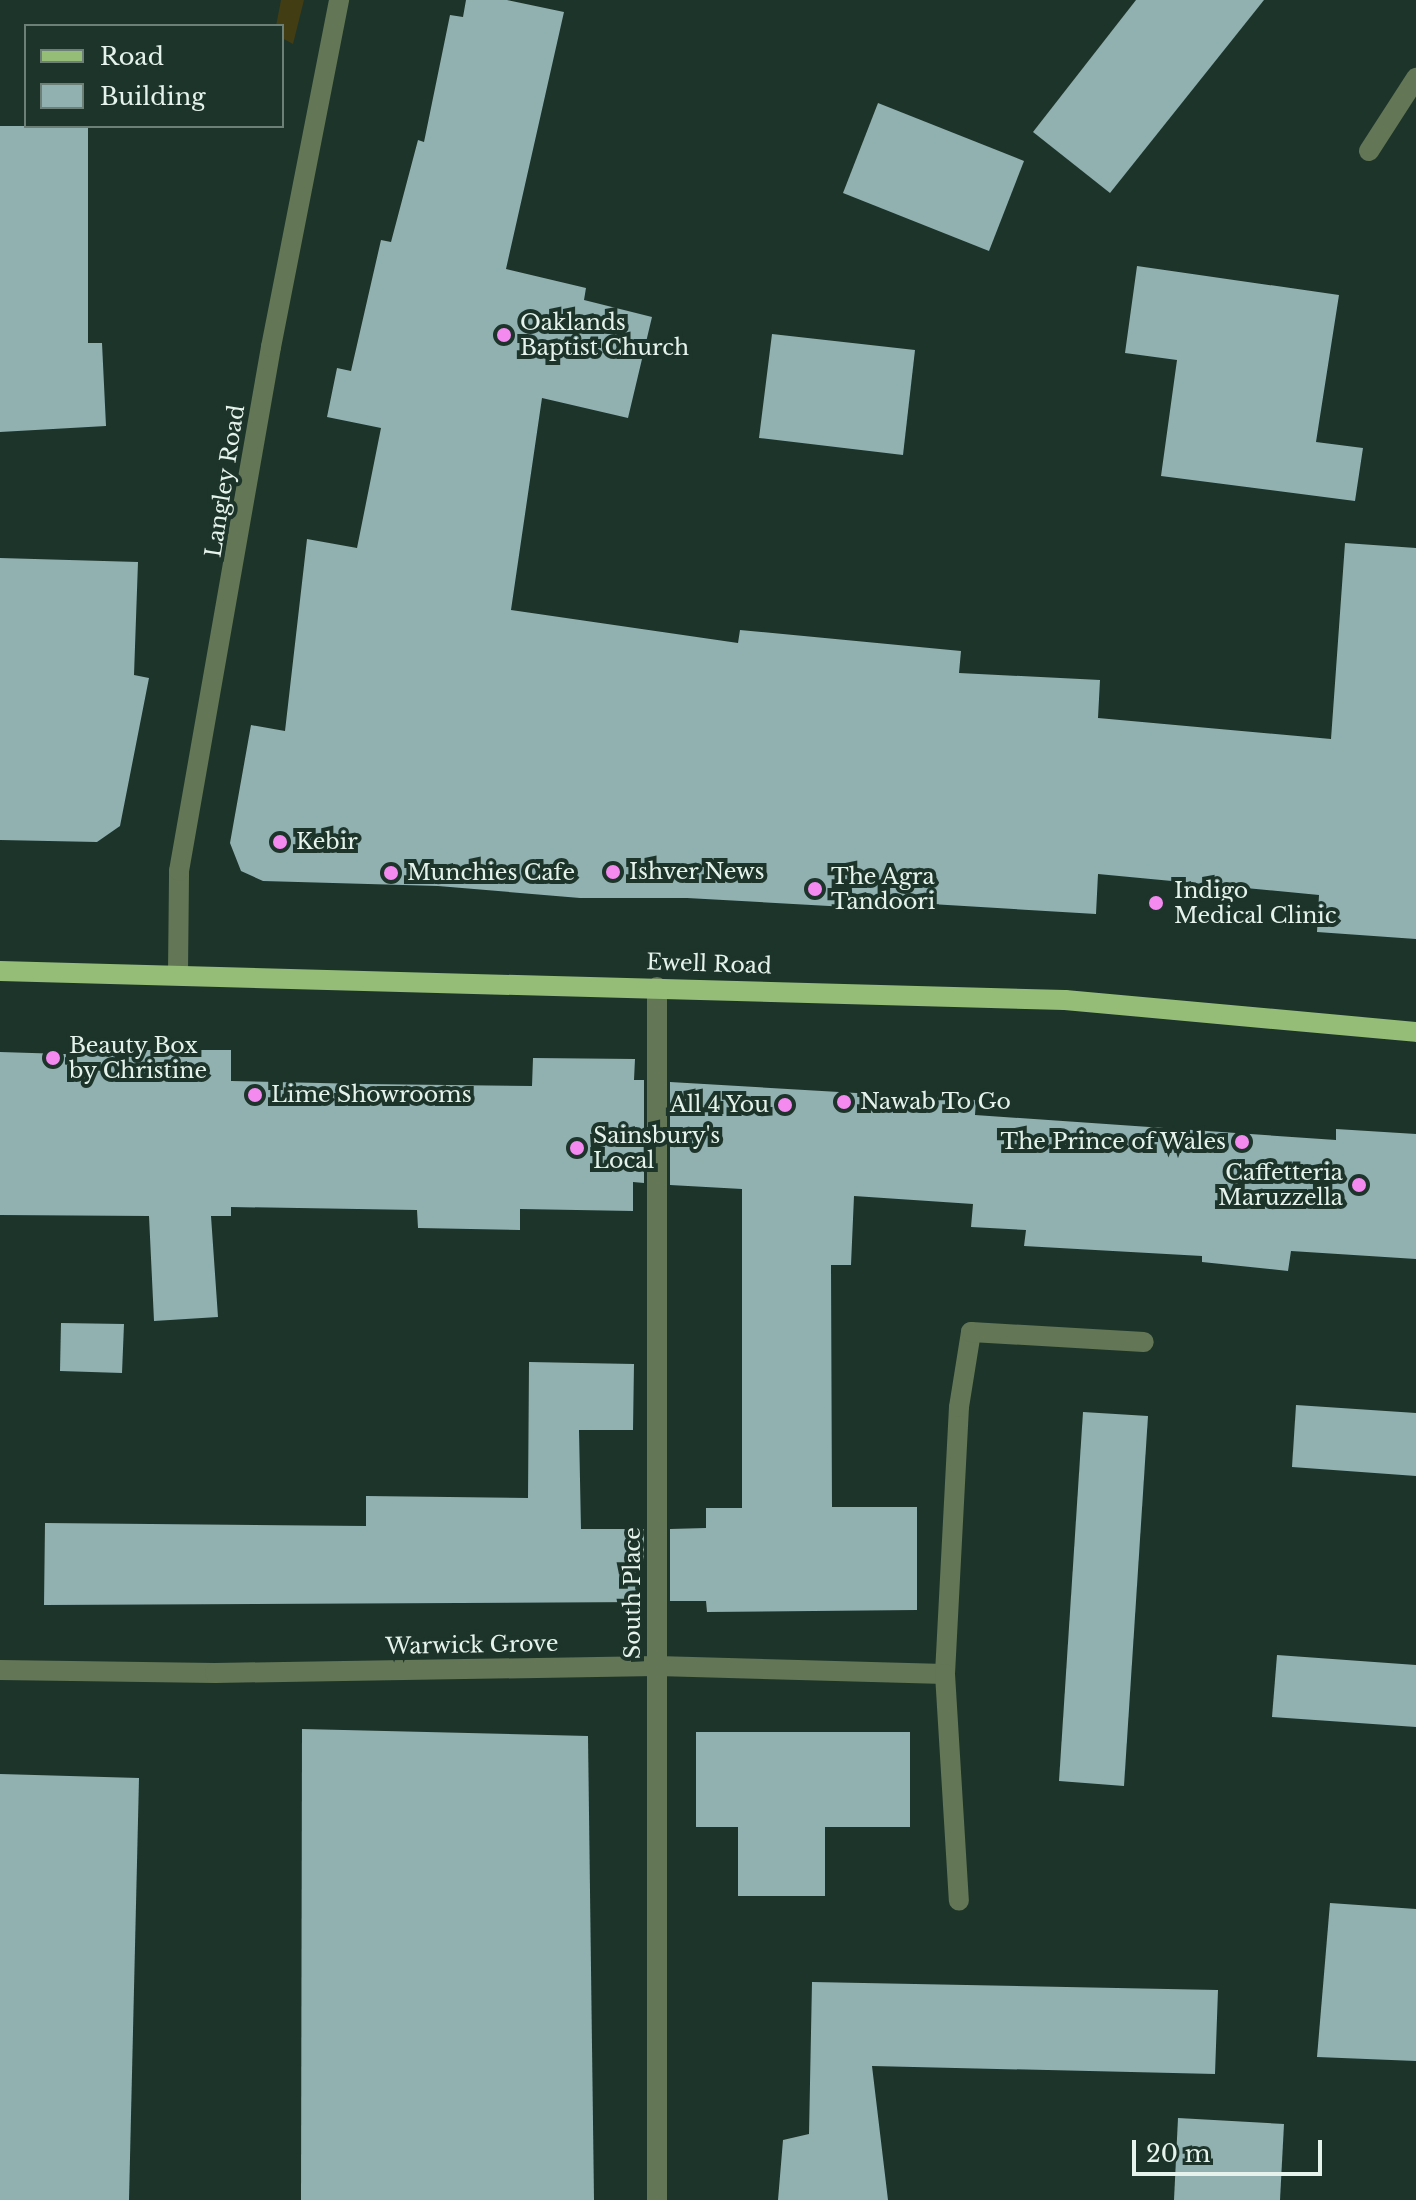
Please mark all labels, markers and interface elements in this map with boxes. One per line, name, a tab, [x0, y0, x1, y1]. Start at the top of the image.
legend	[24, 24, 284, 128]
text: Road	[100, 42, 164, 71]
text: Building	[100, 82, 206, 111]
place label: Oaklands Baptist Church	[520, 309, 689, 360]
marker: Oaklands Baptist Church	[495, 326, 513, 344]
street label: Langley Road	[200, 402, 250, 560]
place label: Kebir	[296, 829, 358, 855]
marker: Kebir	[271, 833, 289, 851]
place label: Ishver News	[629, 859, 765, 885]
place label: Munchies Cafe	[407, 860, 575, 886]
marker: Ishver News	[604, 863, 622, 881]
place label: The Agra Tandoori	[831, 863, 936, 914]
marker: Munchies Cafe	[382, 864, 400, 882]
place label: Indigo Medical Clinic	[1174, 877, 1337, 928]
marker: The Agra Tandoori	[806, 880, 824, 898]
marker: Indigo Medical Clinic	[1145, 892, 1167, 914]
street label: Ewell Road	[646, 949, 772, 979]
place label: Beauty Box by Christine	[69, 1032, 208, 1084]
marker: Beauty Box by Christine	[44, 1049, 62, 1067]
place label: Lime Showrooms	[271, 1082, 472, 1108]
marker: Lime Showrooms	[246, 1086, 264, 1104]
place label: Nawab To Go	[860, 1089, 1012, 1115]
place label: All 4 You	[669, 1092, 769, 1118]
marker: Nawab To Go	[835, 1093, 853, 1111]
marker: All 4 You	[776, 1096, 794, 1114]
place label: Sainsbury's Local	[593, 1122, 720, 1174]
place label: The Prince of Wales	[1000, 1129, 1226, 1155]
marker: The Prince of Wales	[1233, 1133, 1251, 1151]
marker: Sainsbury's Local	[568, 1139, 586, 1157]
place label: Caffetteria Maruzzella	[1218, 1159, 1343, 1210]
marker: Caffetteria Maruzzella	[1350, 1176, 1368, 1194]
street label: South Place	[620, 1527, 646, 1659]
street label: Warwick Grove	[385, 1630, 559, 1660]
scale bar	[1136, 2124, 1326, 2174]
text: 20 m	[1146, 2139, 1211, 2168]

